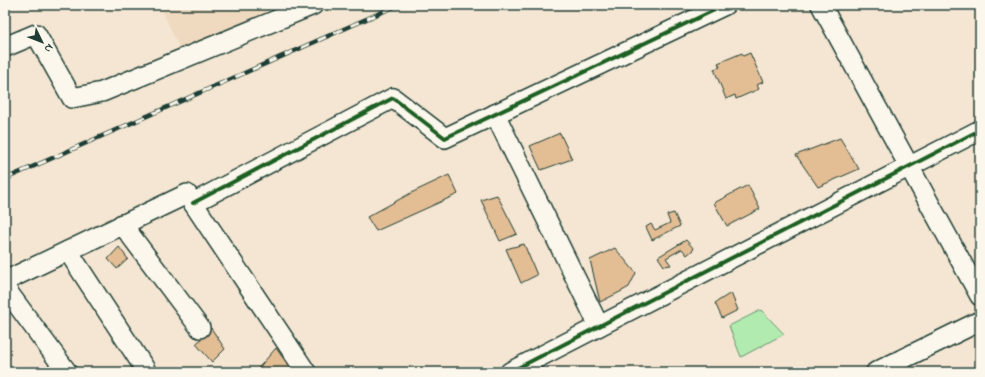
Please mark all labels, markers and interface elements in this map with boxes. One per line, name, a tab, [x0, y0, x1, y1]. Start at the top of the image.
north arrow	[22, 22, 62, 62]
text: N	[40, 40, 57, 56]

